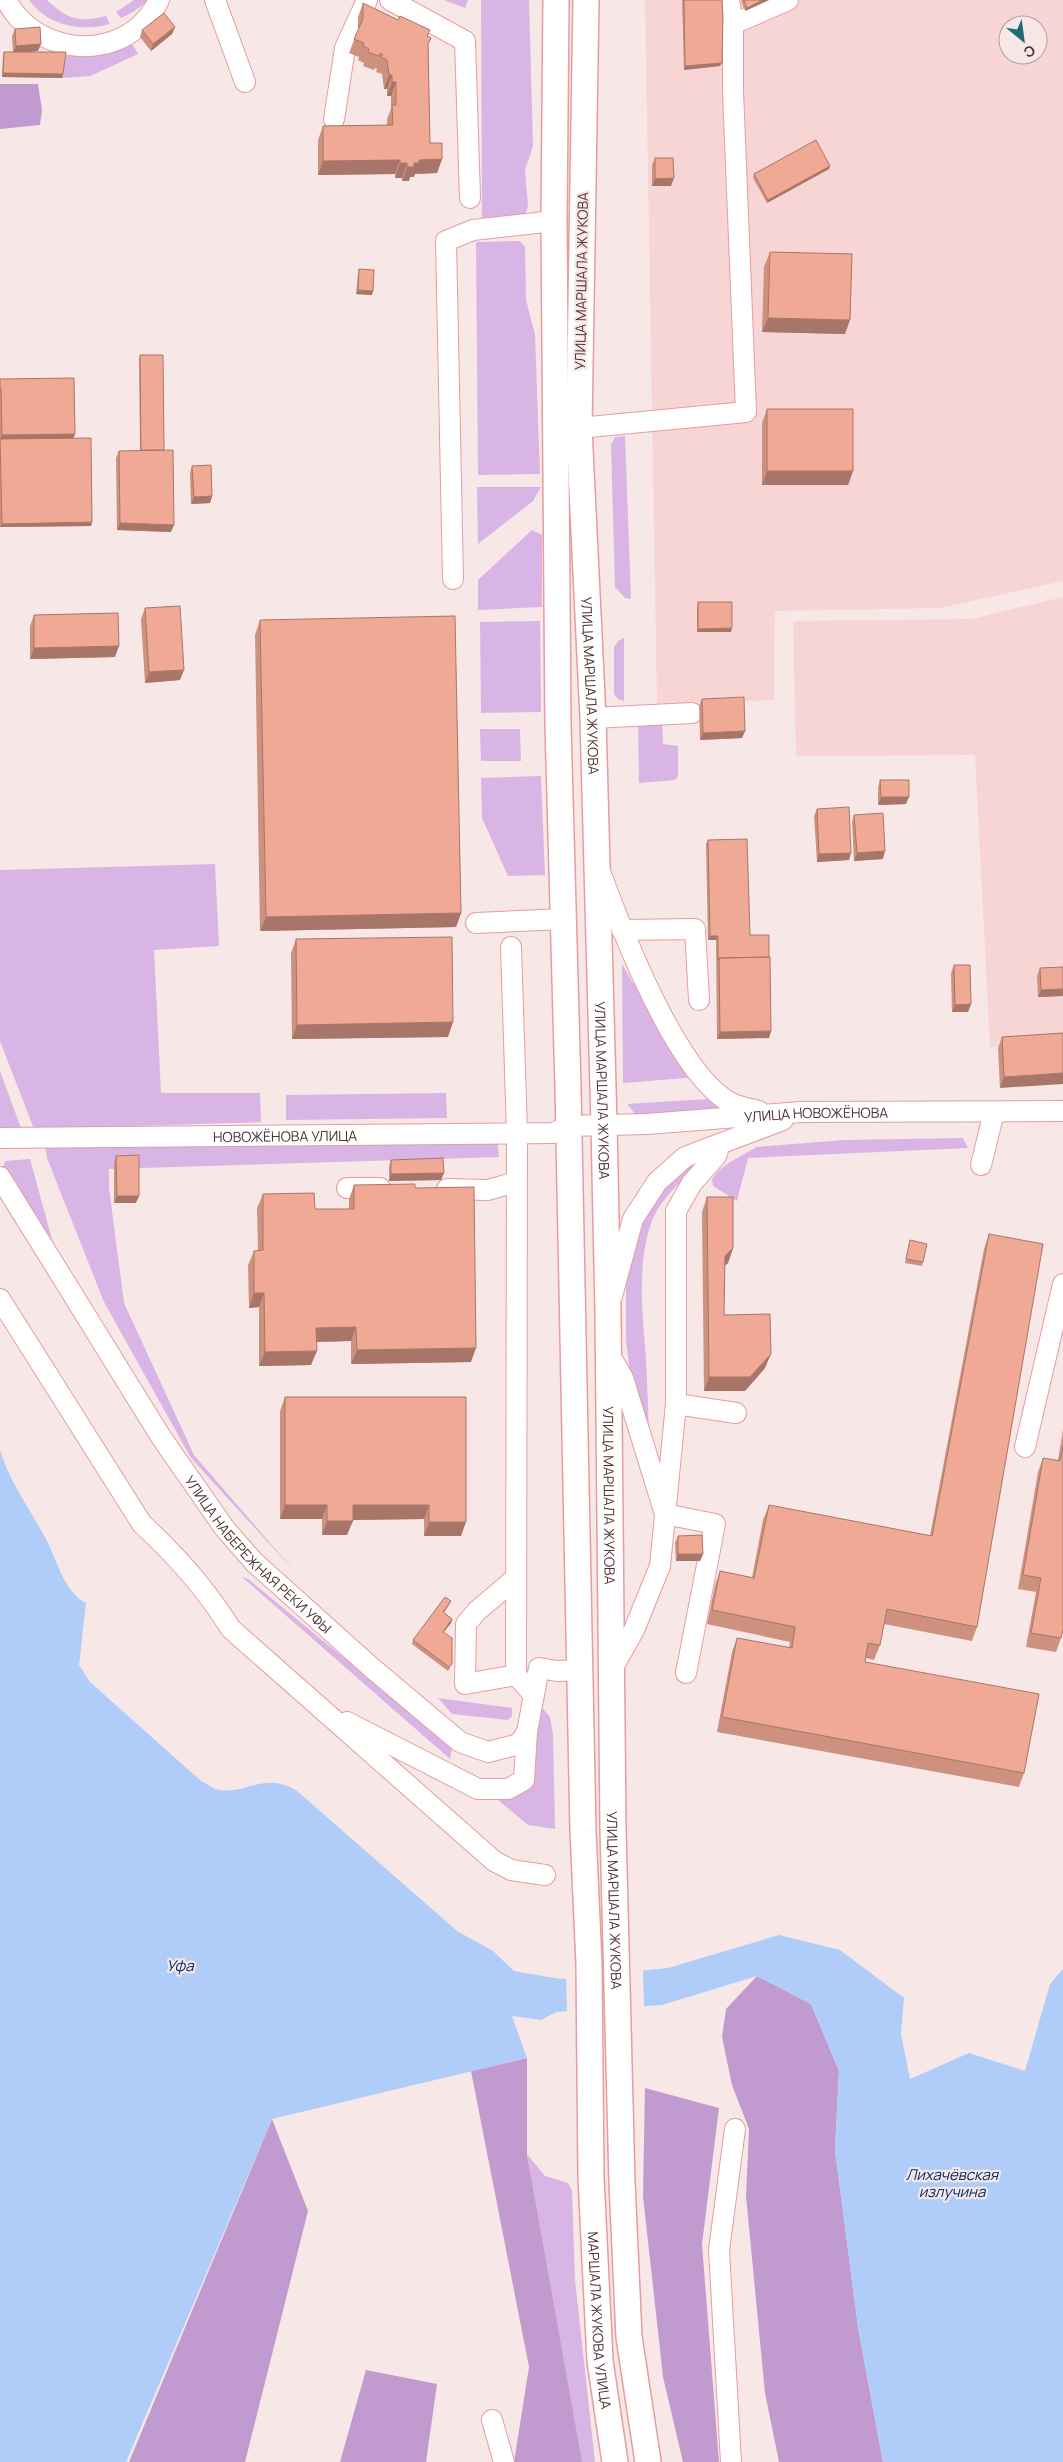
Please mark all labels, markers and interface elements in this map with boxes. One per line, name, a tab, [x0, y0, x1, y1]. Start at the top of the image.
north arrow	[998, 15, 1048, 65]
text: С	[1020, 41, 1039, 63]
street label: УЛИЦА МАРШАЛА ЖУКОВА	[570, 192, 592, 370]
street label: УЛИЦА МАРШАЛА ЖУКОВА	[578, 596, 604, 775]
street label: УЛИЦА МАРШАЛА ЖУКОВА	[591, 1001, 615, 1180]
street label: УЛИЦА НОВОЖЁНОВА	[743, 1102, 888, 1126]
street label: НОВОЖЁНОВА УЛИЦА	[213, 1125, 357, 1146]
street label: УЛИЦА МАРШАЛА ЖУКОВА	[599, 1406, 620, 1585]
street label: УЛИЦА НАБЕРЕЖНАЯ РЕКИ УФЫ	[181, 1471, 336, 1637]
street label: УЛИЦА МАРШАЛА ЖУКОВА	[603, 1811, 627, 1990]
water label: Уфа	[166, 1955, 194, 1976]
water label: Лихачёвская излучина	[906, 2164, 1000, 2202]
street label: МАРШАЛА ЖУКОВА УЛИЦА	[584, 2231, 617, 2410]

